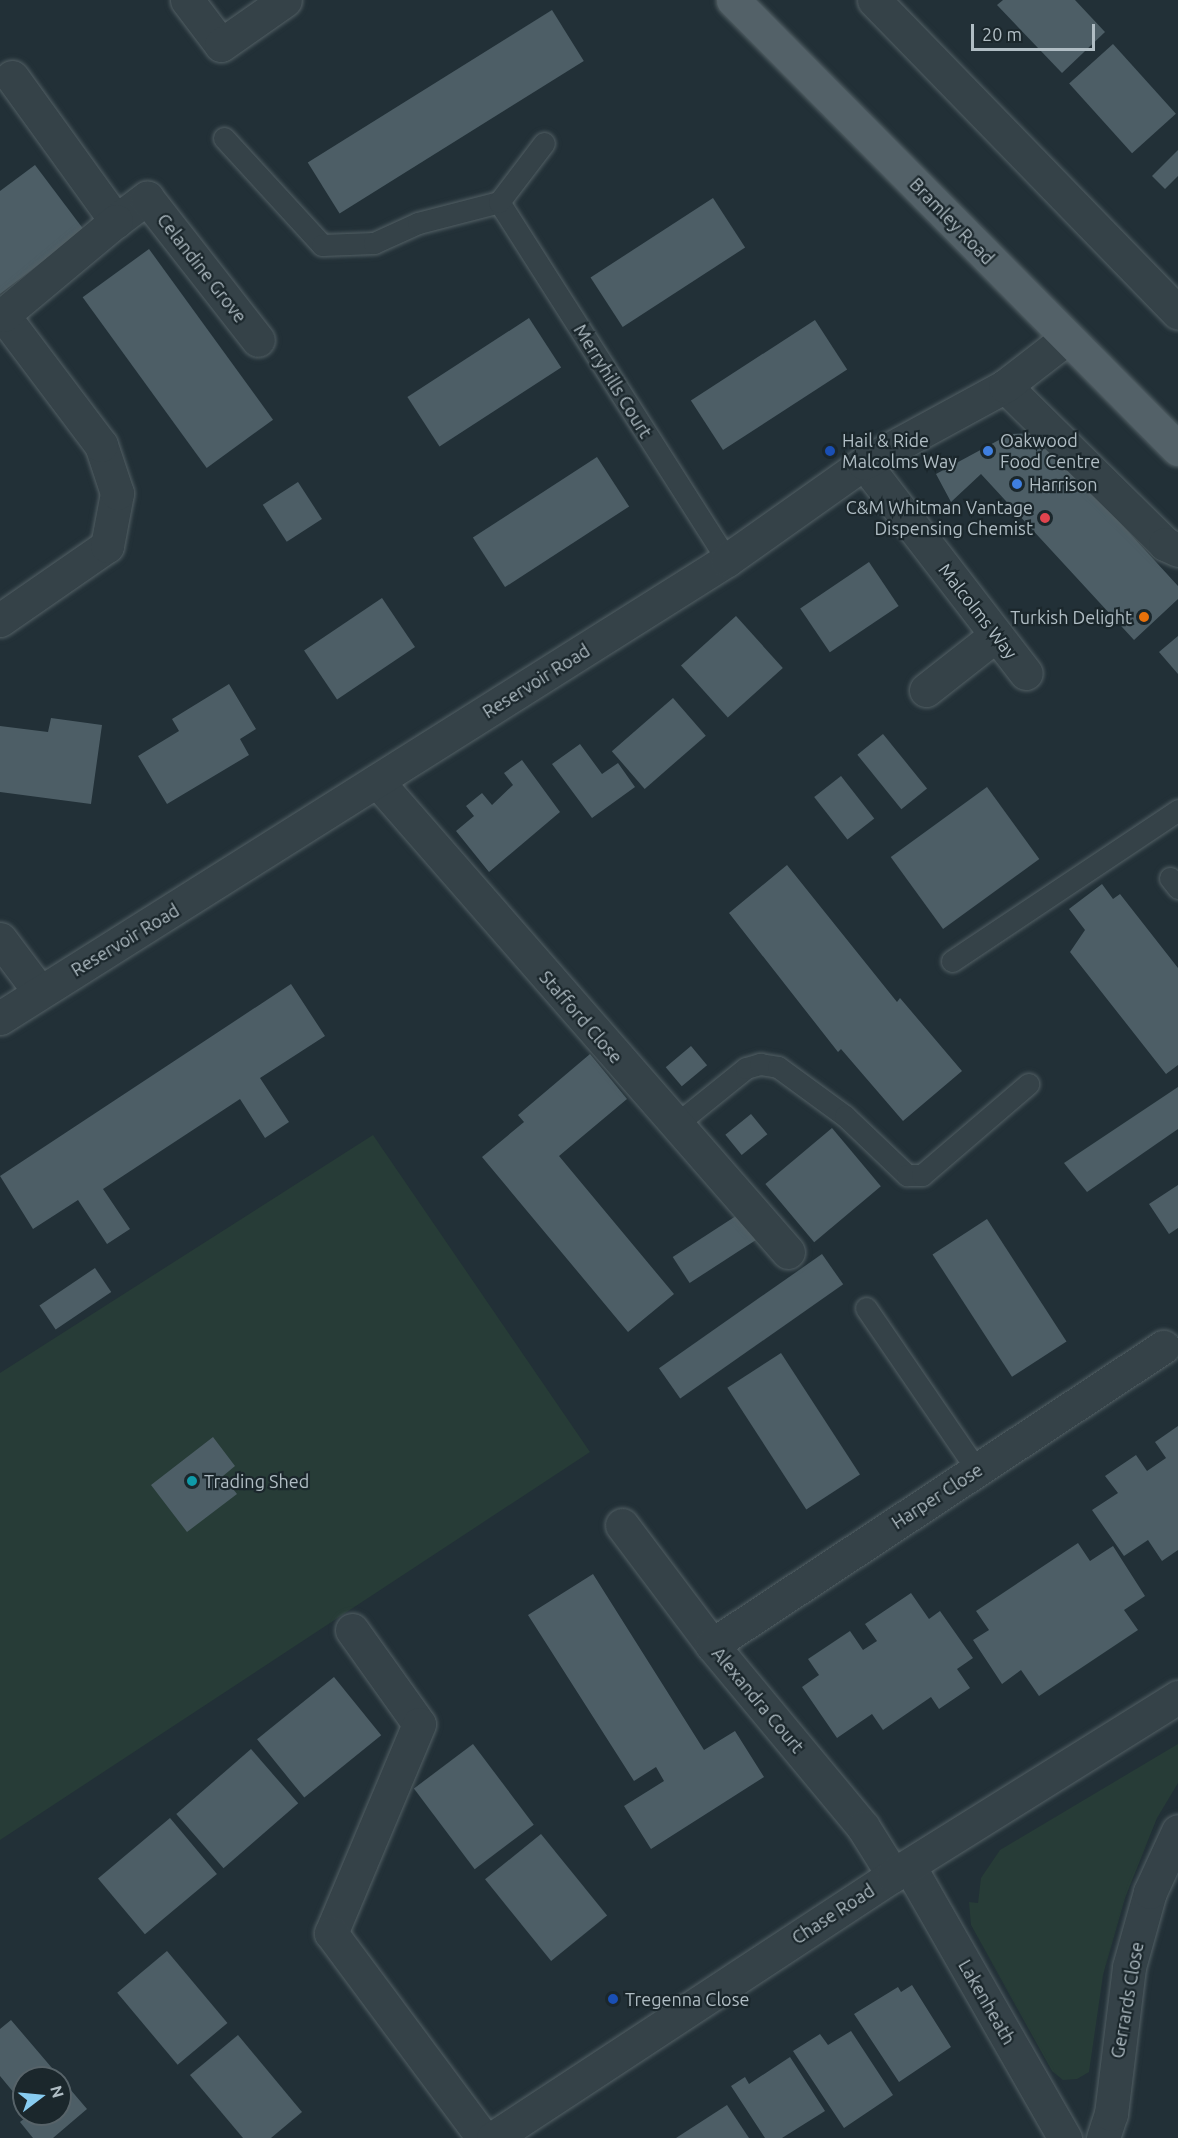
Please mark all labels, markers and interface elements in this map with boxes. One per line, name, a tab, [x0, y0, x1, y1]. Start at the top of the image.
scale bar	[974, 12, 1098, 50]
text: 20 m	[982, 24, 1022, 44]
street label: Bramley Road	[905, 173, 999, 269]
street label: Celandine Grove	[153, 209, 251, 327]
street label: Merryhills Court	[569, 320, 657, 442]
place label: Hail & Ride Malcolms Way	[842, 430, 957, 472]
place label: Oakwood Food Centre	[1000, 430, 1100, 472]
marker: Hail & Ride Malcolms Way	[823, 444, 837, 458]
marker: Oakwood Food Centre	[981, 444, 995, 458]
place label: Harrison	[1029, 473, 1097, 495]
marker: Harrison	[1010, 477, 1024, 491]
place label: C&M Whitman Vantage Dispensing Chemist	[846, 497, 1033, 540]
marker: C&M Whitman Vantage Dispensing Chemist	[1038, 511, 1052, 525]
street label: Malcolms Way	[934, 559, 1022, 663]
place label: Turkish Delight	[1010, 606, 1132, 628]
marker: Turkish Delight	[1137, 610, 1151, 624]
street label: Reservoir Road	[478, 639, 594, 723]
street label: Reservoir Road	[67, 899, 183, 981]
street label: Stafford Close	[535, 966, 627, 1068]
street label: Harper Close	[887, 1459, 987, 1533]
place label: Trading Shed	[204, 1470, 309, 1492]
marker: Trading Shed	[185, 1474, 199, 1488]
street label: Alexandra Court	[708, 1643, 808, 1757]
street label: Chase Road	[788, 1879, 878, 1949]
street label: Gerrards Close	[1106, 1940, 1148, 2060]
street label: Lakenheath	[954, 1956, 1020, 2048]
place label: Tregenna Close	[625, 1988, 749, 2010]
marker: Tregenna Close	[606, 1992, 620, 2006]
north arrow	[12, 2066, 72, 2126]
text: N	[47, 2083, 68, 2100]

